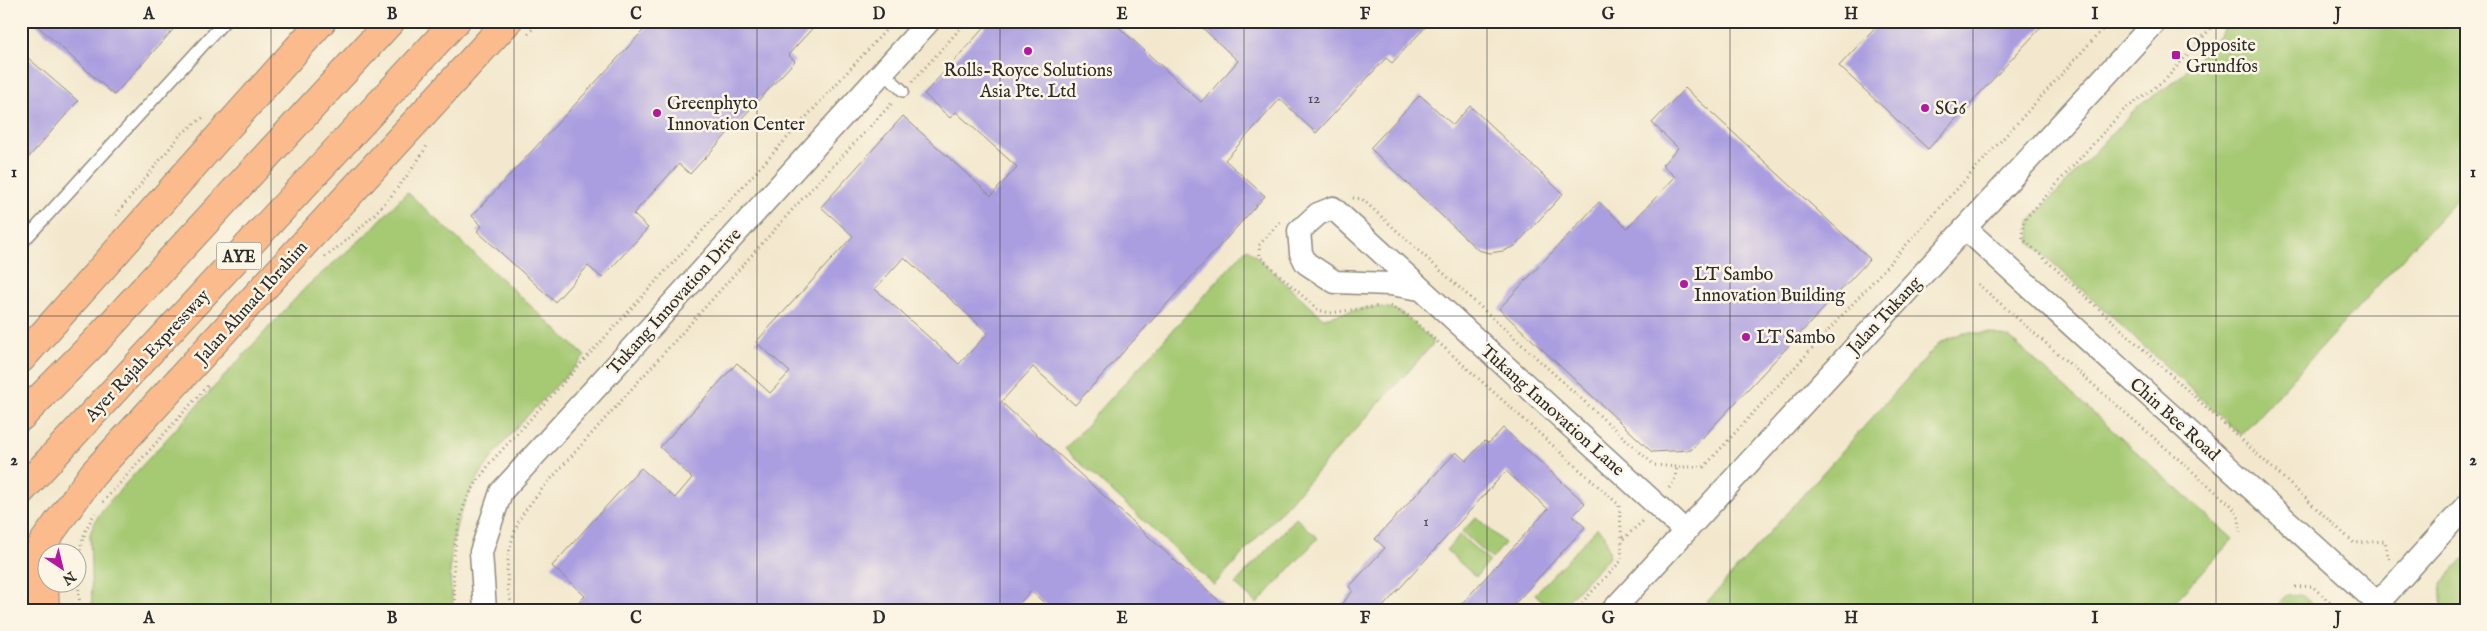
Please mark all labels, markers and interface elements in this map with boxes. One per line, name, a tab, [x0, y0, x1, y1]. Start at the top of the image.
text: A	[143, 5, 156, 25]
text: B	[387, 5, 398, 25]
text: C	[630, 5, 642, 25]
text: D	[873, 5, 886, 25]
text: E	[1116, 5, 1128, 25]
text: F	[1360, 5, 1371, 25]
text: G	[1602, 5, 1615, 25]
text: H	[1844, 5, 1858, 25]
text: I	[2092, 5, 2099, 25]
text: J	[2333, 5, 2342, 25]
place label: Opposite Grundfos	[2186, 35, 2258, 79]
marker: Rolls-Royce Solutions Asia Pte. Ltd	[1022, 45, 1034, 57]
marker: Opposite Grundfos	[2170, 49, 2182, 61]
place label: Rolls-Royce Solutions Asia Pte. Ltd	[944, 60, 1112, 104]
house number: 12	[1308, 89, 1320, 108]
place label: Greenphyto Innovation Center	[667, 93, 805, 137]
place label: SG6	[1935, 98, 1967, 121]
marker: SG6	[1919, 102, 1931, 114]
marker: Greenphyto Innovation Center	[651, 107, 663, 119]
text: 1	[11, 163, 17, 183]
text: 1	[2470, 163, 2476, 183]
street label: Tukang Innovation Drive	[603, 224, 747, 380]
street label: Jalan Ahmad Ibrahim	[189, 237, 314, 371]
road number: AYE	[216, 242, 262, 270]
place label: LT Sambo Innovation Building	[1694, 264, 1845, 308]
street label: Jalan Tukang	[1842, 272, 1927, 361]
marker: LT Sambo Innovation Building	[1678, 278, 1690, 290]
street label: Ayer Rajah Expressway	[80, 285, 216, 428]
place label: LT Sambo	[1756, 327, 1836, 350]
marker: LT Sambo	[1740, 331, 1752, 343]
street label: Tukang Innovation Lane	[1475, 340, 1629, 482]
street label: Chin Bee Road	[2124, 373, 2224, 467]
text: 2	[10, 451, 18, 471]
text: 2	[2469, 451, 2477, 471]
house number: 1	[1423, 512, 1429, 531]
north arrow	[38, 544, 88, 594]
text: N	[59, 566, 80, 589]
text: A	[143, 609, 156, 629]
text: B	[387, 609, 398, 629]
text: C	[630, 609, 642, 629]
text: D	[873, 609, 886, 629]
text: E	[1116, 609, 1128, 629]
text: F	[1360, 609, 1371, 629]
text: G	[1602, 609, 1615, 629]
text: H	[1844, 609, 1858, 629]
text: I	[2092, 609, 2099, 629]
text: J	[2333, 609, 2342, 629]

